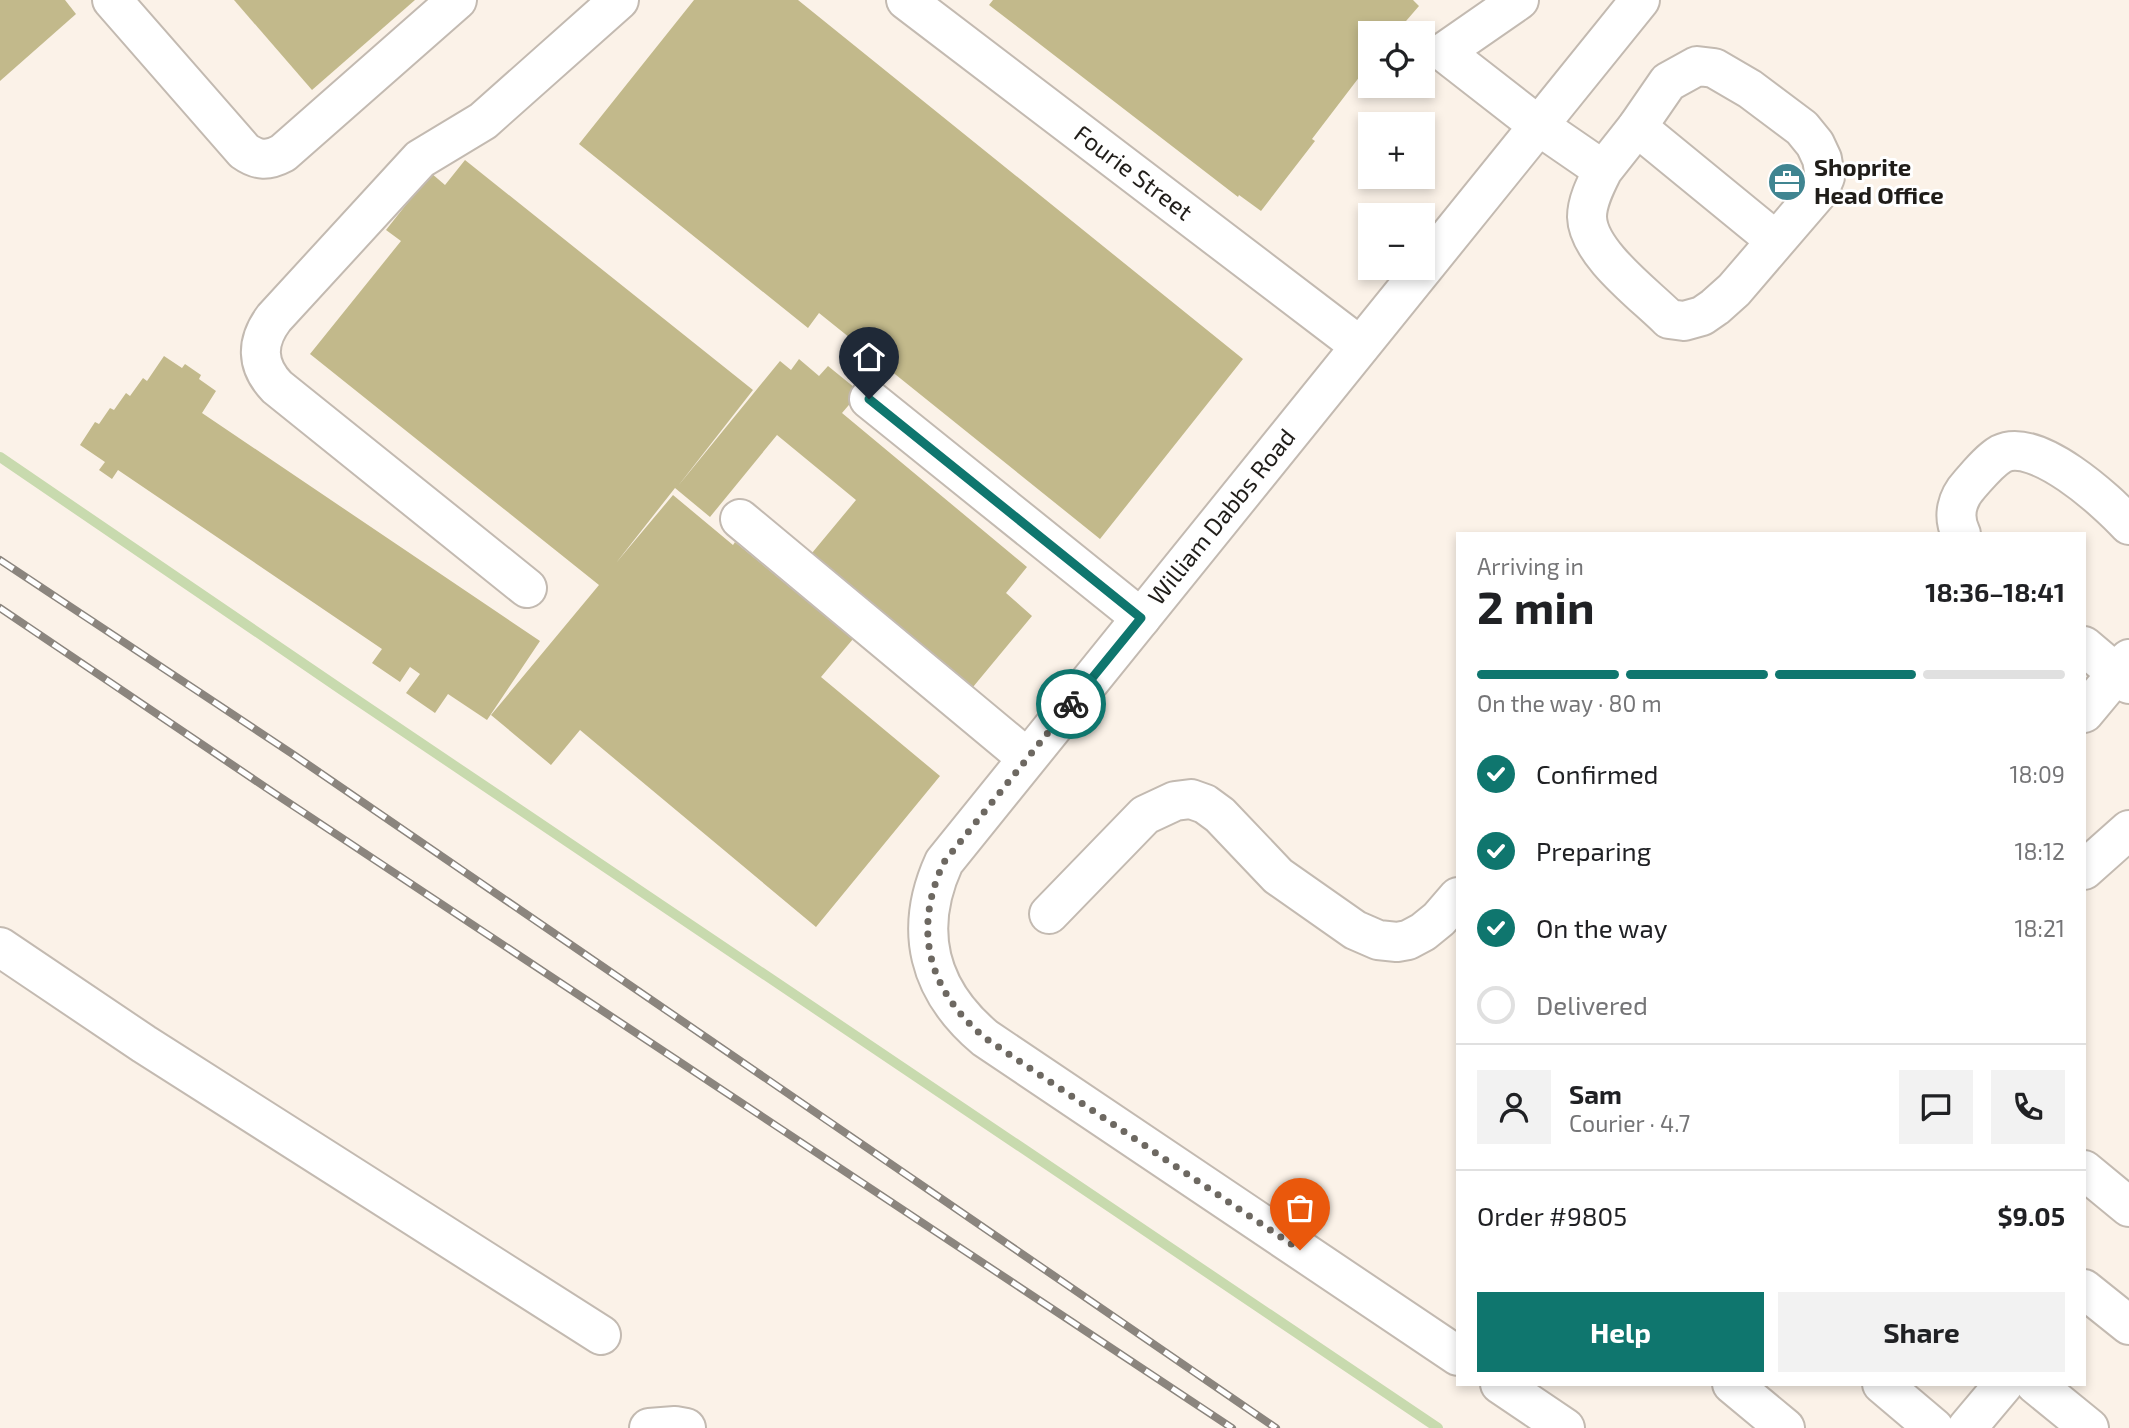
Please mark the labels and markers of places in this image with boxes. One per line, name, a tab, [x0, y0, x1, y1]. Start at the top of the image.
place label: Shoprite Head Office	[1814, 152, 1944, 209]
office icon: Shoprite Head Office	[1766, 161, 1808, 203]
pin	[839, 327, 899, 399]
pin	[1270, 1178, 1330, 1250]

